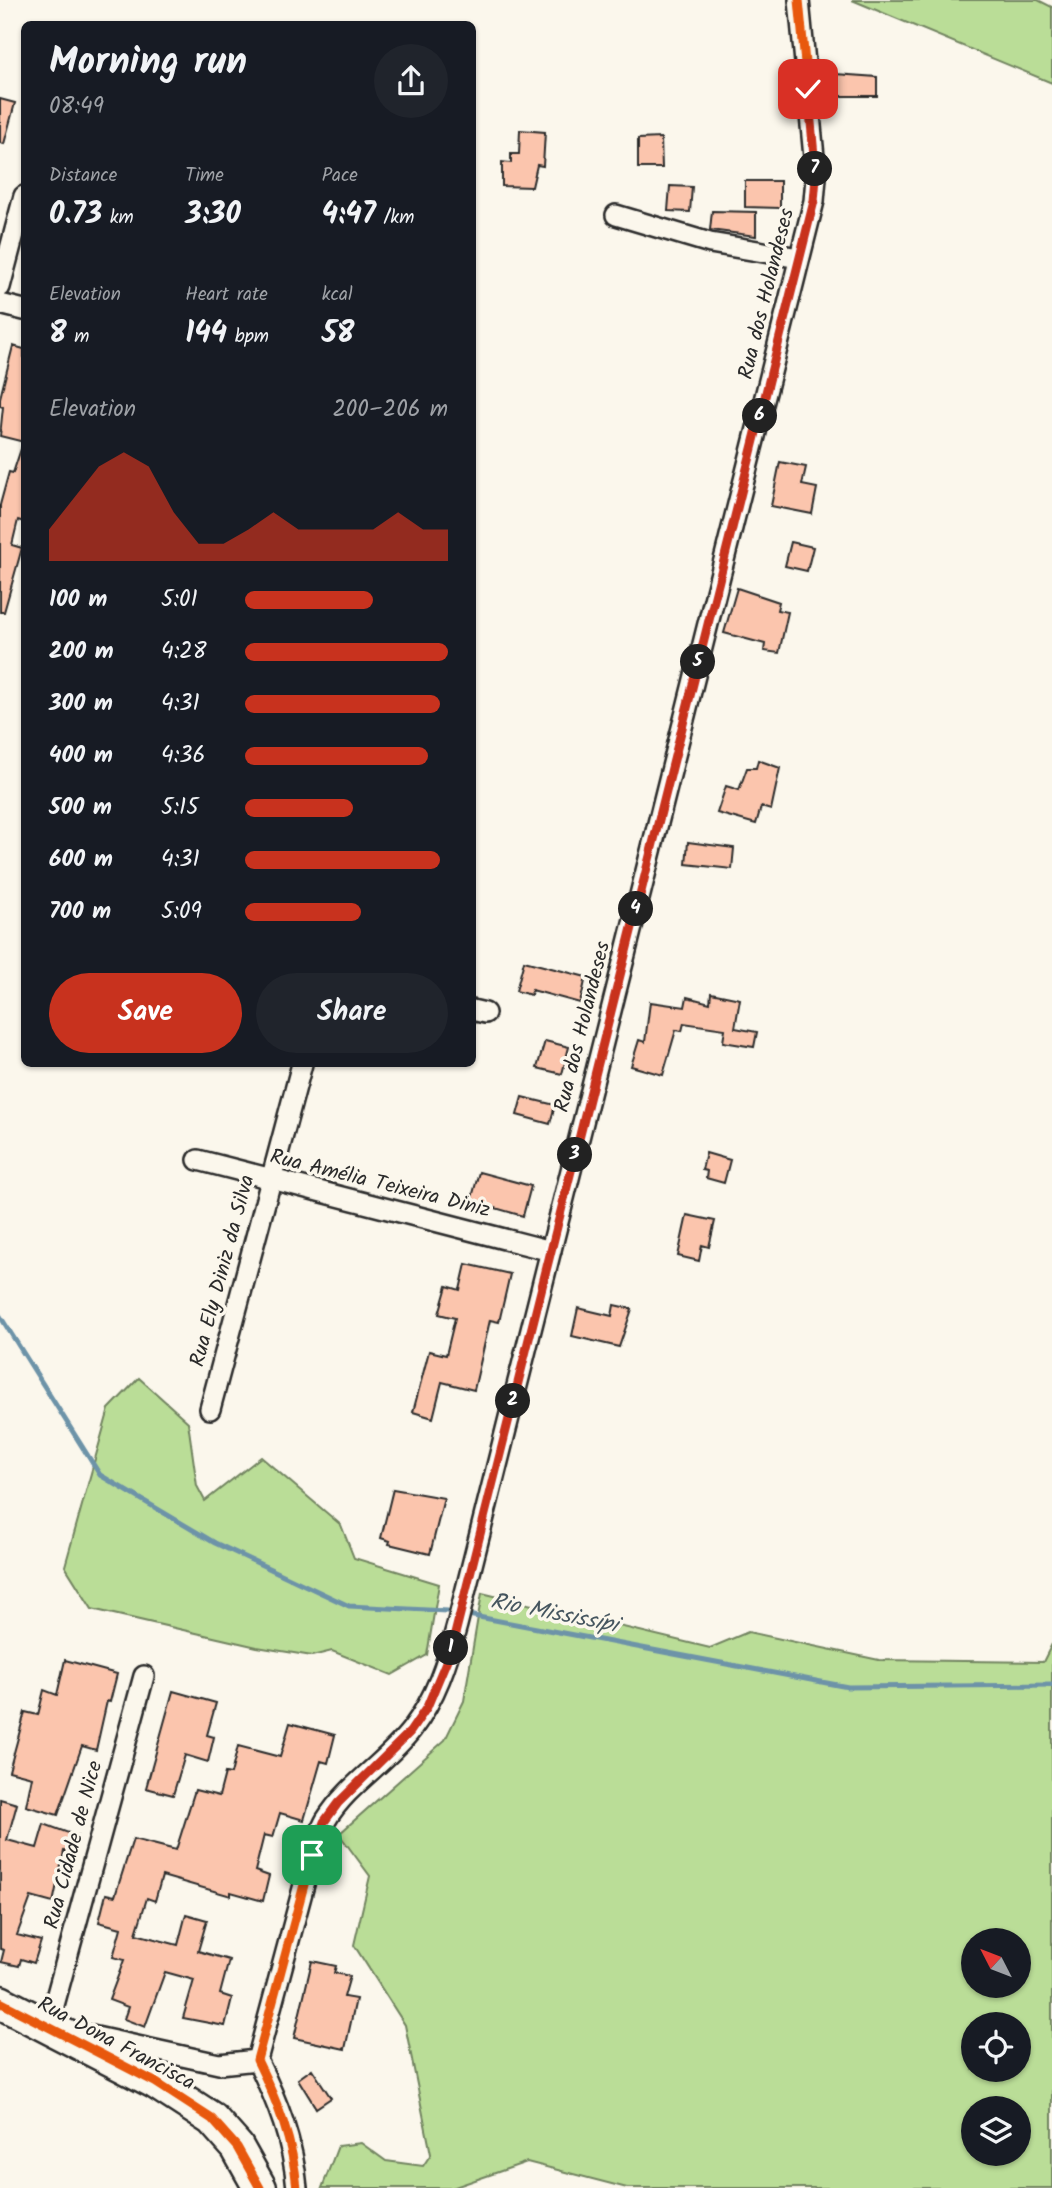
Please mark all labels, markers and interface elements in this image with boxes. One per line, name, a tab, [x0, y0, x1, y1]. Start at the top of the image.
text: Morning run	[49, 33, 247, 93]
button: share	[374, 44, 448, 118]
pin	[778, 59, 838, 119]
icon: check	[789, 70, 827, 108]
text: 08:49	[49, 89, 104, 125]
pin: 7	[798, 152, 832, 186]
text: 7	[810, 153, 819, 183]
text: Distance	[49, 161, 117, 191]
text: Time	[185, 161, 224, 191]
text: Pace	[322, 161, 358, 191]
text: 0.73	[49, 191, 102, 239]
text: 3:30	[185, 191, 241, 239]
text: 4:47	[322, 191, 376, 239]
text: km	[102, 203, 134, 233]
text: /km	[376, 203, 414, 233]
street label: Rua dos Holandeses	[730, 205, 804, 383]
text: Elevation	[49, 280, 121, 310]
text: Heart rate	[185, 280, 268, 310]
text: kcal	[322, 280, 353, 310]
text: 8	[49, 310, 67, 358]
text: 144	[185, 310, 227, 358]
text: 58	[322, 310, 355, 358]
text: m	[67, 322, 89, 352]
text: bpm	[227, 322, 269, 352]
text: Elevation	[49, 392, 136, 428]
text: 200–206 m	[332, 392, 448, 428]
pin: 6	[742, 398, 778, 434]
text: 6	[754, 400, 765, 430]
text: 100 m	[49, 582, 107, 618]
text: 5:01	[161, 582, 198, 618]
text: 200 m	[49, 634, 114, 670]
text: 4:28	[161, 634, 207, 670]
pin: 5	[680, 644, 716, 680]
text: 5	[693, 646, 702, 676]
text: 300 m	[49, 686, 113, 722]
text: 4:31	[161, 686, 200, 722]
text: 400 m	[49, 738, 113, 774]
text: 4:36	[161, 738, 205, 774]
text: 500 m	[49, 790, 112, 826]
text: 5:15	[161, 790, 199, 826]
text: 600 m	[49, 842, 113, 878]
text: 4:31	[161, 842, 200, 878]
pin: 4	[618, 892, 654, 926]
text: 4	[630, 893, 641, 923]
text: 700 m	[49, 894, 111, 930]
text: 5:09	[161, 894, 202, 930]
street label: Rua dos Holandeses	[546, 938, 620, 1116]
button: Save	[49, 973, 242, 1053]
button: Share	[256, 973, 448, 1053]
pin: 3	[558, 1138, 592, 1172]
text: 3	[569, 1139, 580, 1169]
street label: Rua Amélia Teixeira Diniz	[266, 1141, 494, 1227]
street label: Rua Ely Diniz da Silva	[182, 1171, 264, 1371]
pin: 2	[496, 1384, 530, 1418]
text: 2	[507, 1385, 518, 1415]
water label: Rio Mississípi	[487, 1584, 625, 1645]
pin: 1	[434, 1630, 468, 1666]
text: 1	[448, 1632, 453, 1662]
street label: Rua Cidade de Nice	[36, 1757, 113, 1933]
pin	[282, 1825, 342, 1885]
icon: arrive	[293, 1836, 331, 1874]
north arrow	[961, 1928, 1031, 1998]
map controls	[961, 1928, 1031, 2166]
street label: Rua Dona Francisca	[31, 1988, 201, 2100]
button: locate	[961, 2012, 1031, 2082]
button: layers	[961, 2096, 1031, 2166]

